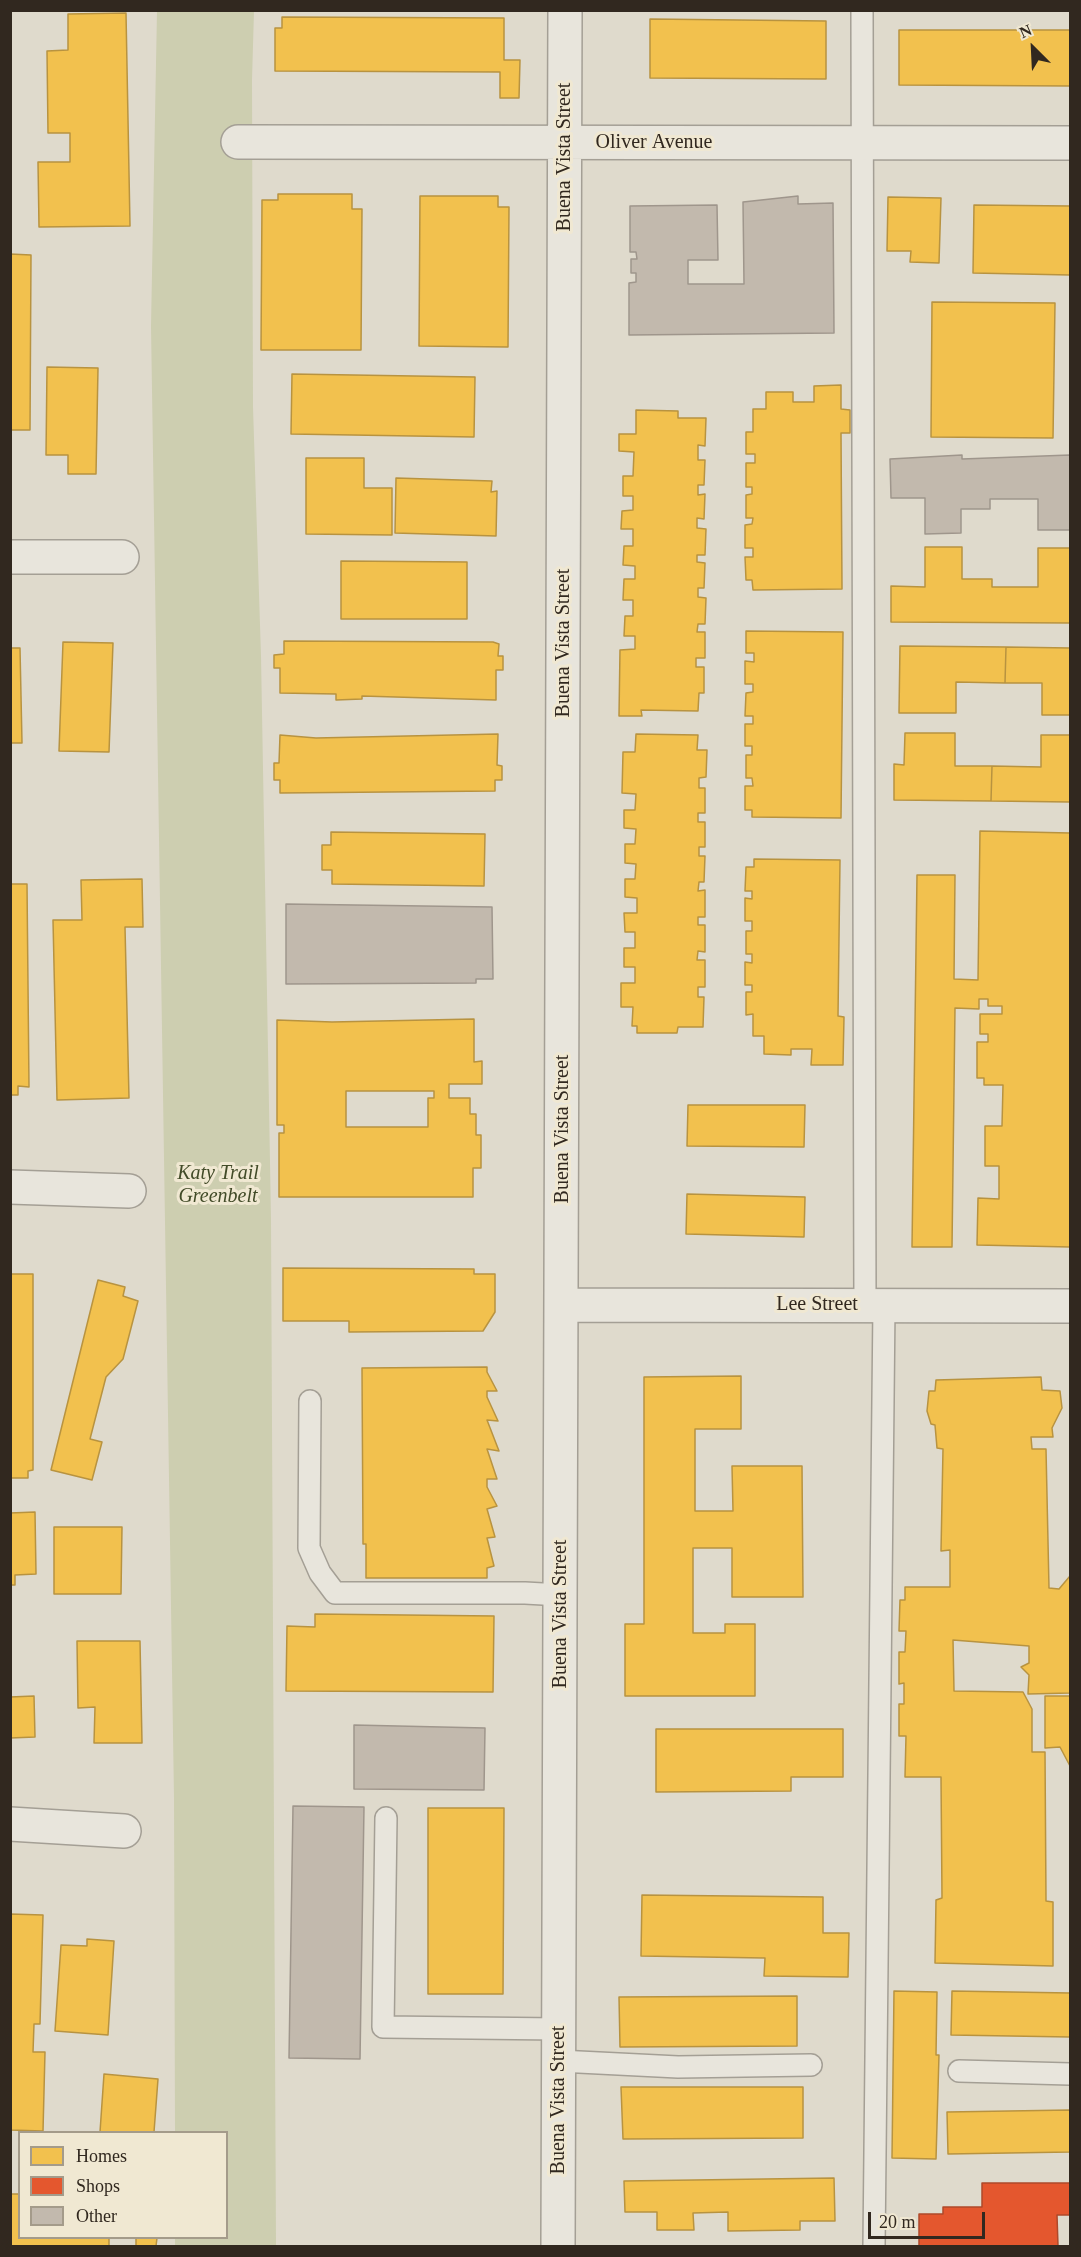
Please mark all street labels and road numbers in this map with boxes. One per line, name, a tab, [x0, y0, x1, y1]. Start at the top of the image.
street label: Buena Vista Street	[553, 83, 577, 231]
street label: Oliver Avenue	[596, 131, 712, 155]
street label: Buena Vista Street	[552, 569, 576, 717]
street label: Buena Vista Street	[551, 1055, 575, 1203]
street label: Lee Street	[776, 1293, 858, 1317]
street label: Buena Vista Street	[549, 1540, 573, 1688]
street label: Buena Vista Street	[547, 2026, 571, 2174]

